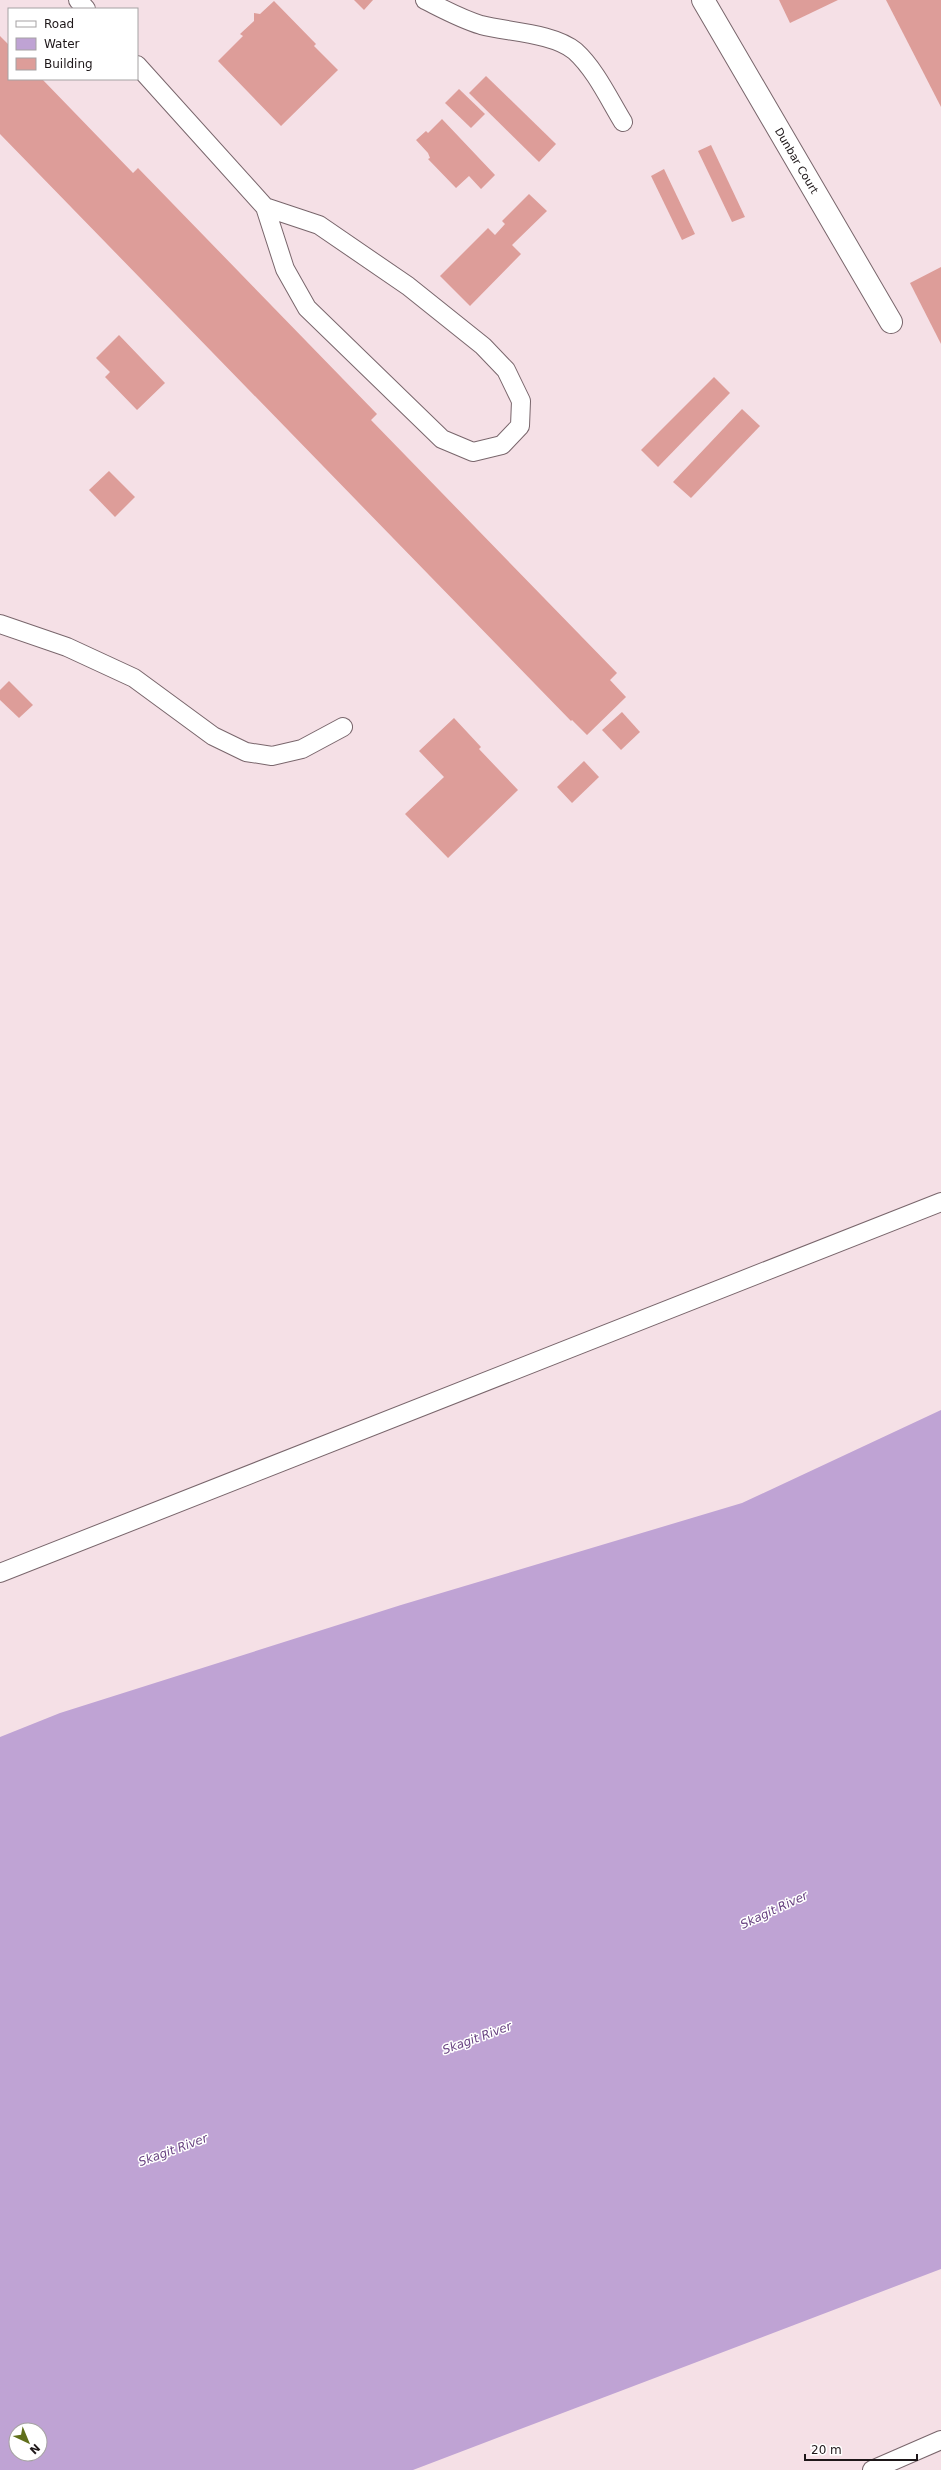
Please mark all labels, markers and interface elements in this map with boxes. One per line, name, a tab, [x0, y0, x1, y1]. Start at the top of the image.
legend	[8, 8, 138, 80]
text: Road	[44, 17, 74, 31]
text: Water	[44, 37, 80, 51]
text: Building	[44, 57, 93, 71]
street label: Dunbar Court	[772, 125, 821, 197]
water label: Skagit River	[738, 1888, 811, 1932]
water label: Skagit River	[441, 2019, 514, 2057]
water label: Skagit River	[137, 2131, 210, 2169]
north arrow	[8, 2422, 48, 2462]
scale bar	[805, 2436, 917, 2462]
text: N	[27, 2441, 42, 2457]
text: 20 m	[811, 2443, 842, 2457]

